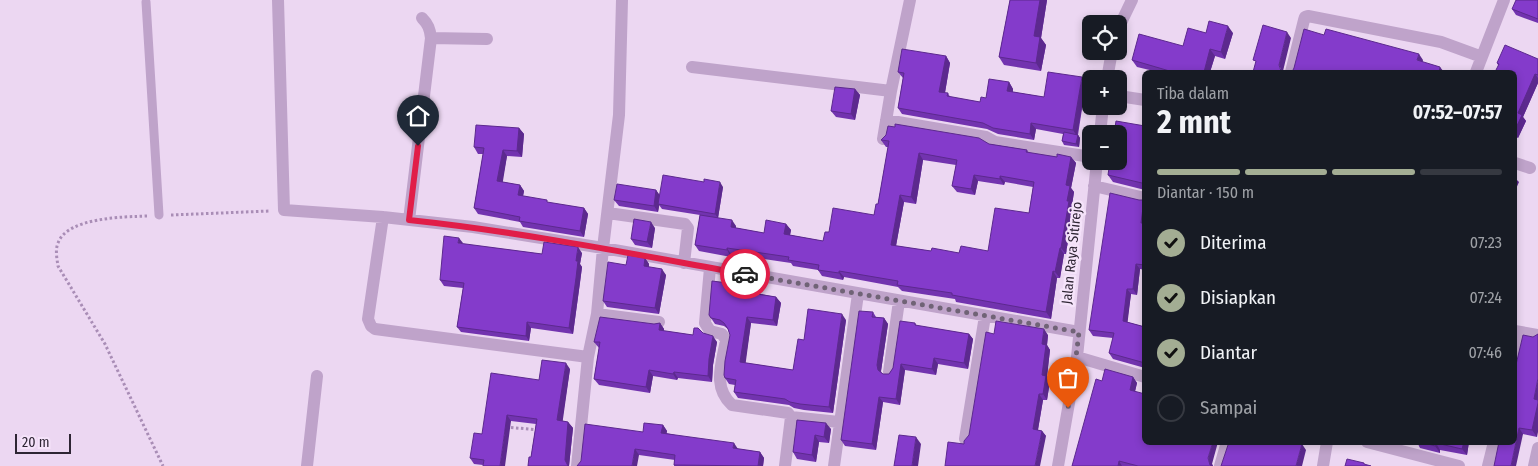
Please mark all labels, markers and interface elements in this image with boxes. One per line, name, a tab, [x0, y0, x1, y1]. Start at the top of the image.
map controls	[1082, 15, 1127, 170]
button: locate	[1082, 15, 1127, 60]
button: +	[1082, 70, 1127, 115]
text: Tiba dalam	[1157, 84, 1229, 103]
pin	[397, 95, 439, 146]
text: 07:52–07:57	[1413, 101, 1502, 124]
icon: home	[404, 102, 432, 130]
text: 2 mnt	[1157, 103, 1231, 141]
button: −	[1082, 125, 1127, 170]
text: Diantar · 150 m	[1157, 183, 1254, 202]
street label: Jalan Raya Sitirejo	[1058, 201, 1086, 305]
icon: check	[1157, 229, 1185, 257]
text: Diterima	[1200, 231, 1266, 254]
text: 07:23	[1470, 233, 1502, 252]
courier	[720, 249, 770, 299]
icon: car	[731, 260, 759, 288]
icon: check	[1157, 284, 1185, 312]
text: Disiapkan	[1200, 286, 1276, 309]
text: 07:24	[1470, 288, 1502, 307]
icon: check	[1157, 339, 1185, 367]
text: Diantar	[1200, 341, 1257, 364]
text: 07:46	[1468, 343, 1502, 362]
pin	[1047, 357, 1089, 408]
icon: bag	[1054, 364, 1082, 392]
text: Sampai	[1200, 396, 1257, 419]
scale bar	[15, 431, 71, 454]
text: 20 m	[22, 434, 50, 451]

